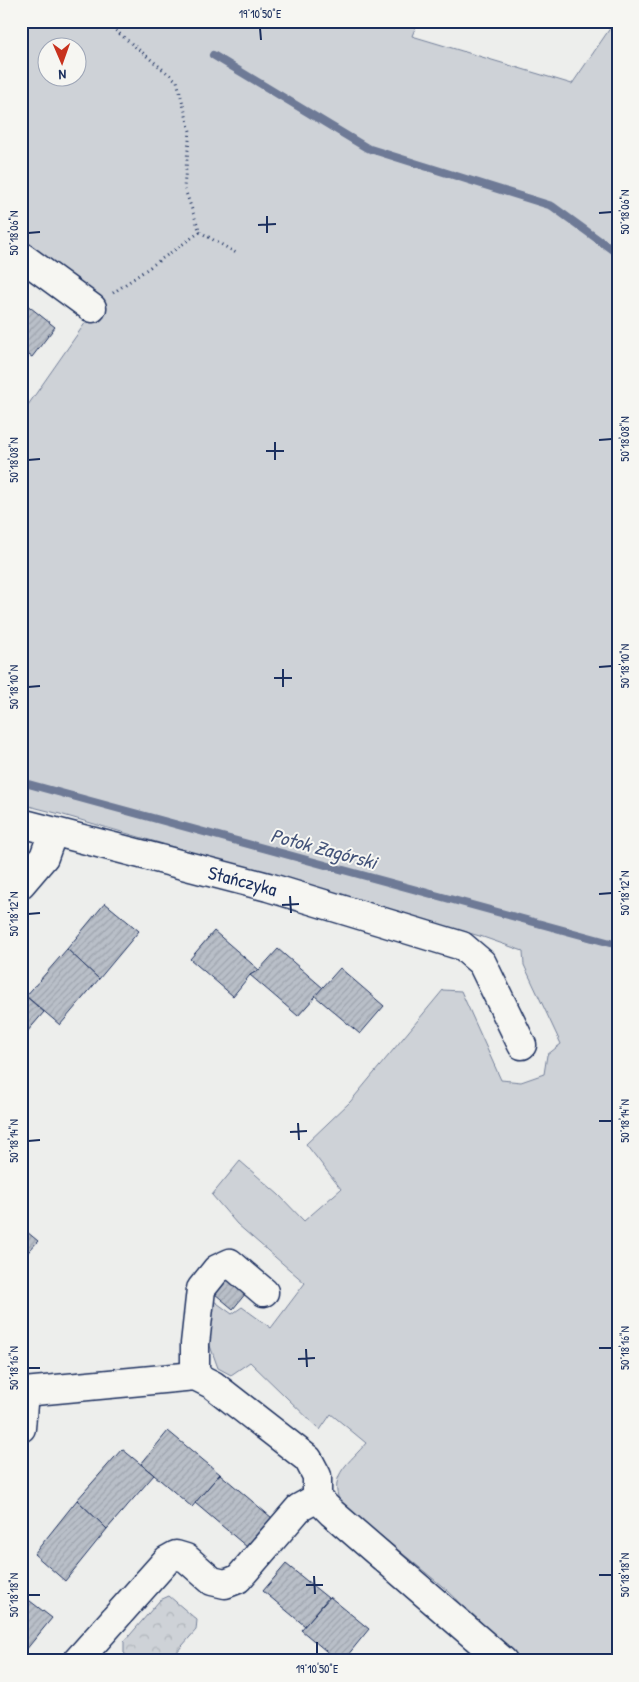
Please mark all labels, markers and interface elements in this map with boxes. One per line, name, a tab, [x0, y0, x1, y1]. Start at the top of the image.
text: 19°10'50"E	[239, 5, 282, 22]
north arrow	[38, 38, 88, 88]
text: N	[58, 66, 67, 85]
text: 50°18'06"N	[616, 190, 633, 234]
text: 50°18'06"N	[5, 211, 22, 255]
text: 50°18'08"N	[616, 416, 633, 462]
text: 50°18'08"N	[5, 437, 22, 483]
text: 50°18'10"N	[616, 644, 633, 688]
text: 50°18'10"N	[5, 665, 22, 709]
water label: Potok Zagórski	[268, 821, 382, 877]
street label: Stańczyka	[205, 859, 281, 902]
text: 50°18'12"N	[616, 871, 633, 915]
text: 50°18'12"N	[5, 892, 22, 936]
text: 50°18'14"N	[616, 1099, 633, 1143]
text: 50°18'14"N	[5, 1119, 22, 1163]
text: 50°18'16"N	[616, 1326, 633, 1370]
text: 50°18'16"N	[5, 1346, 22, 1390]
text: 50°18'18"N	[616, 1553, 633, 1597]
text: 50°18'18"N	[5, 1573, 22, 1617]
text: 19°10'50"E	[296, 1660, 339, 1677]

